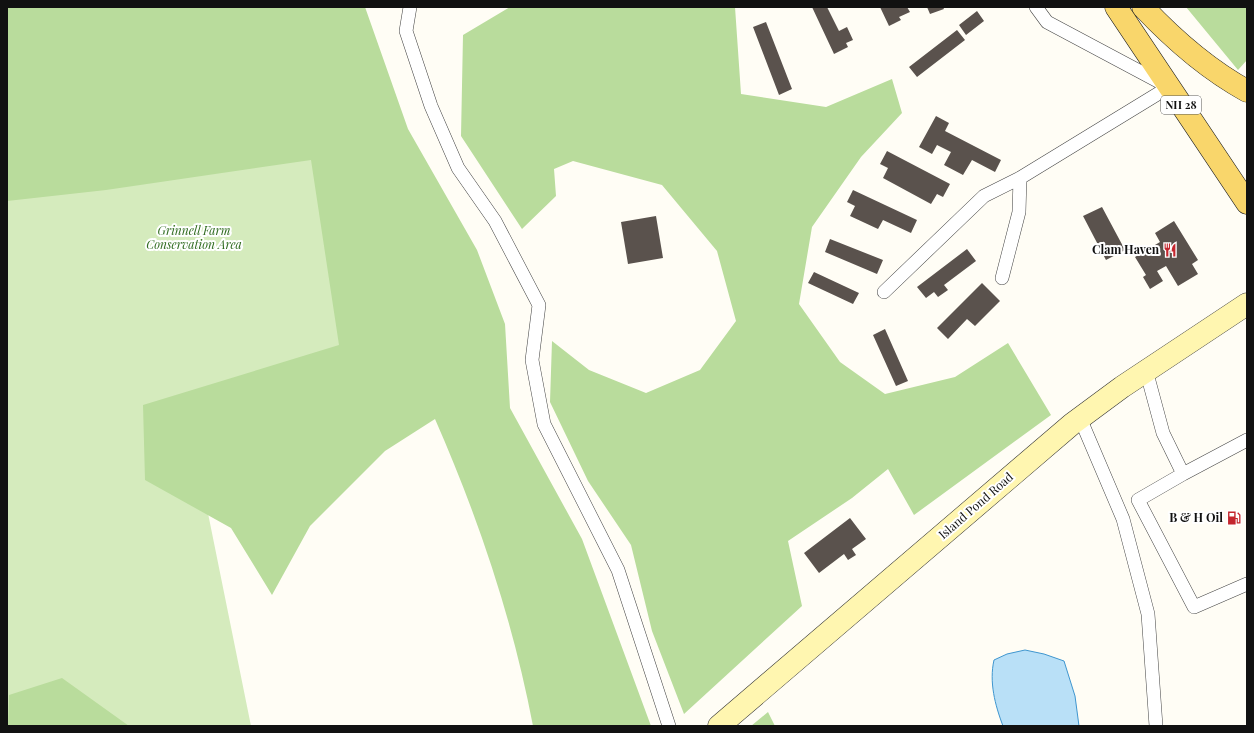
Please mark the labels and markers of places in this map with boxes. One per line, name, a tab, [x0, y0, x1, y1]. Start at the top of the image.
place label: Clam Haven	[1092, 241, 1160, 257]
restaurant icon: Clam Haven	[1162, 242, 1178, 258]
place label: B & H Oil	[1169, 509, 1223, 525]
fuel station icon: B & H Oil	[1226, 510, 1242, 526]

